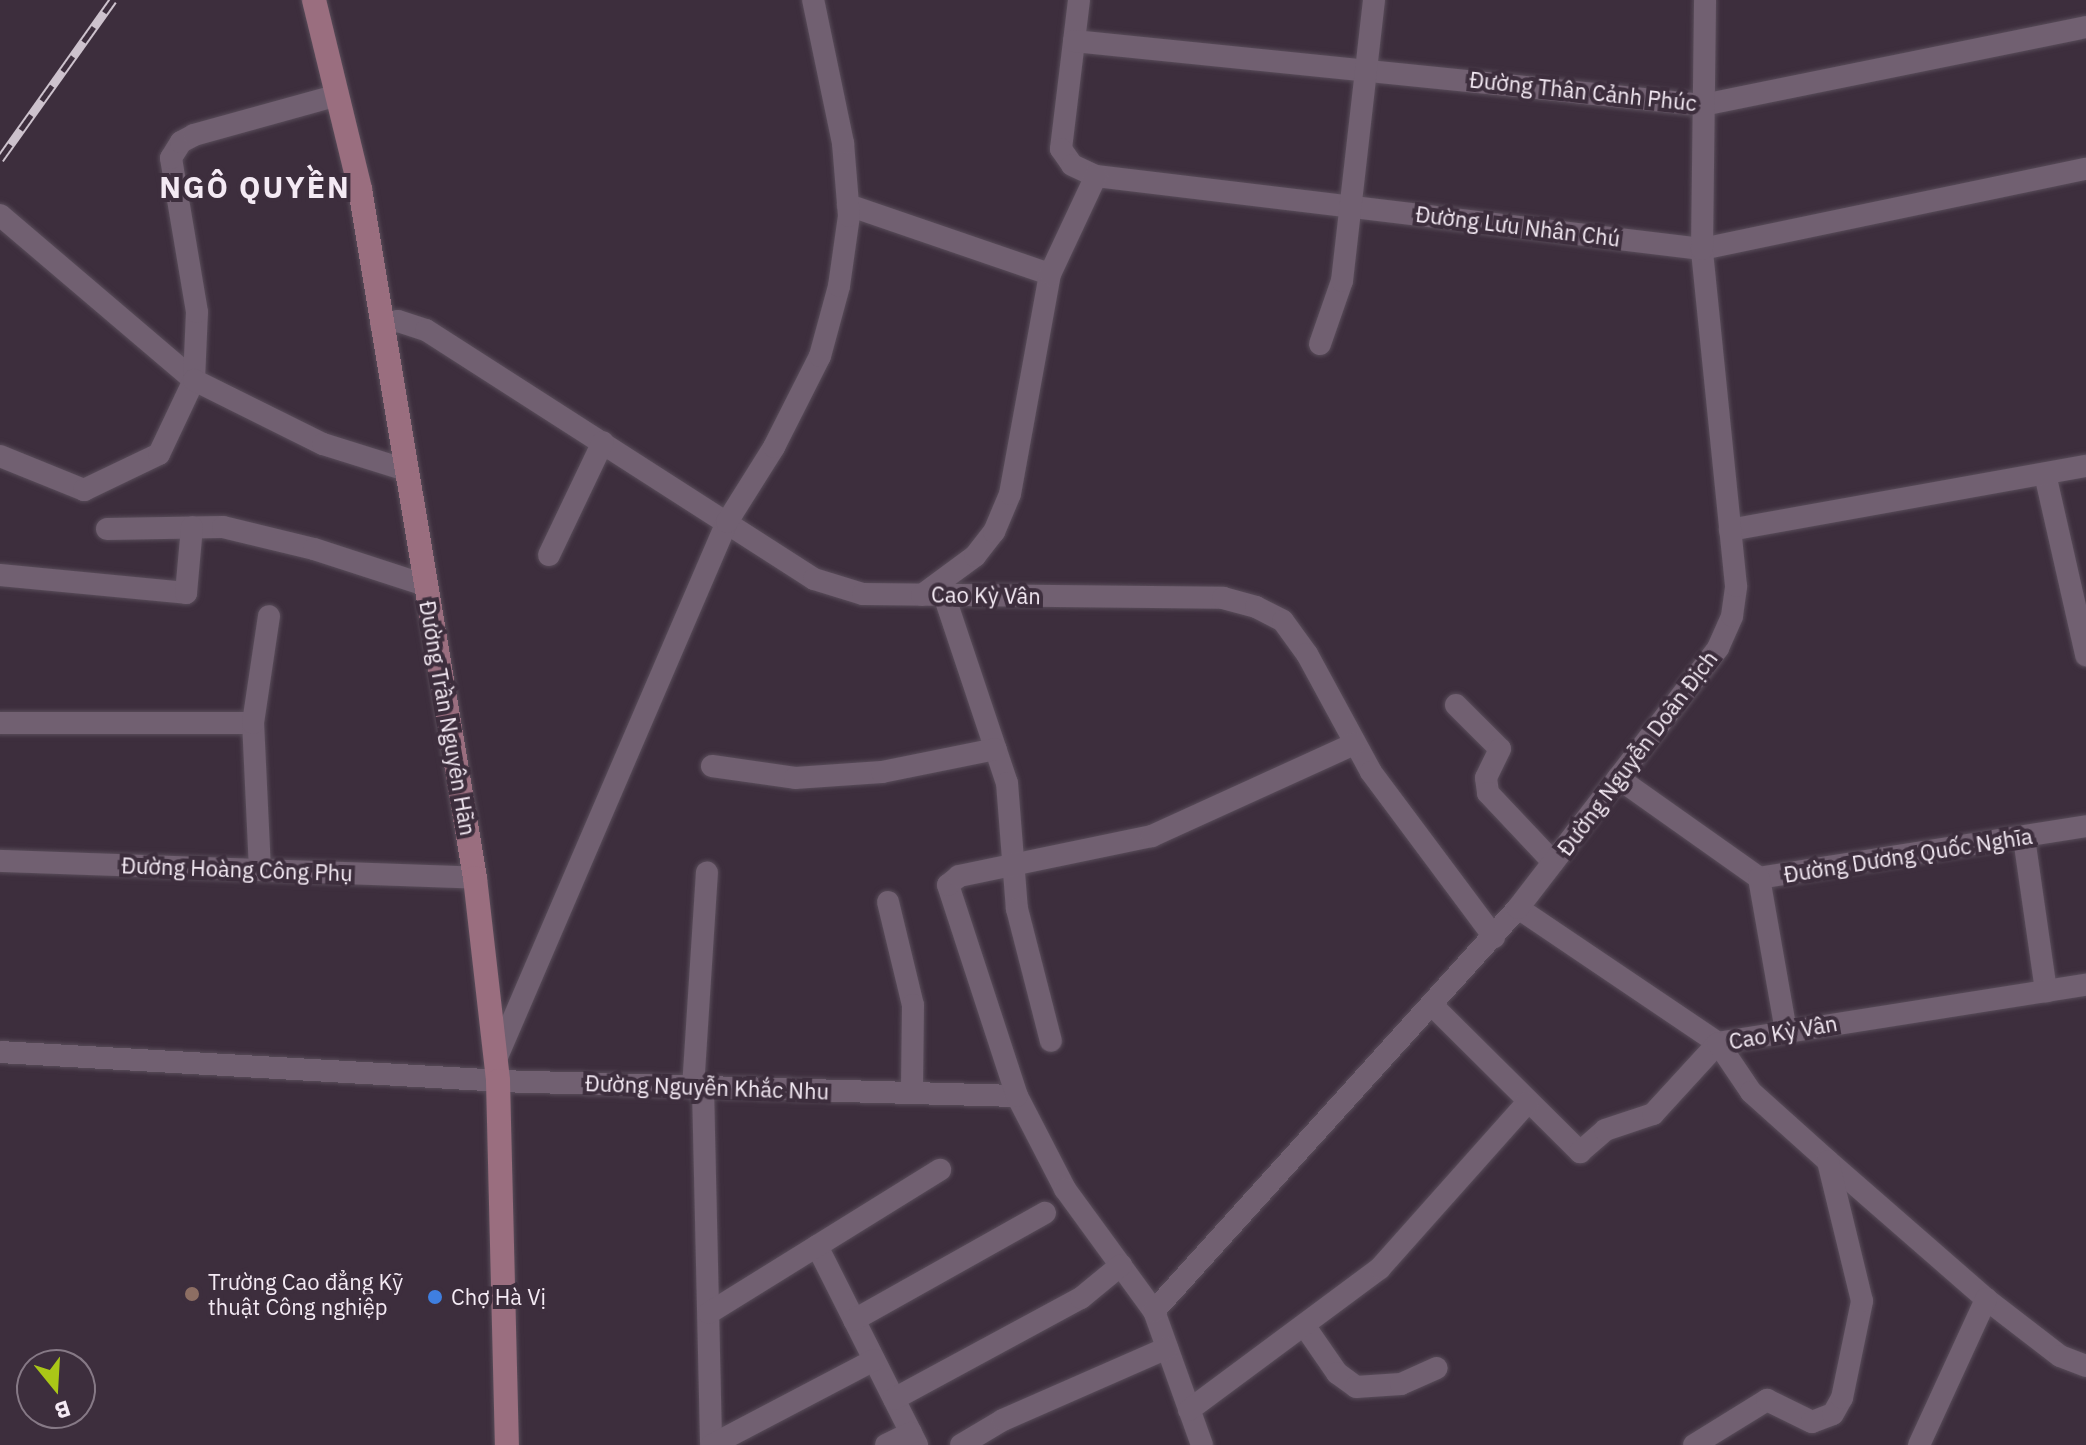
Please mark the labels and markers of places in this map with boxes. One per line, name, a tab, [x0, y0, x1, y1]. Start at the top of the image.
place label: Trường Cao đẳng Kỹ thuật Công nghiệp	[208, 1268, 403, 1320]
place label: Chợ Hà Vị	[451, 1284, 546, 1310]
marker: Trường Cao đẳng Kỹ thuật Công nghiệp	[183, 1285, 201, 1303]
marker: Chợ Hà Vị	[426, 1288, 444, 1306]

